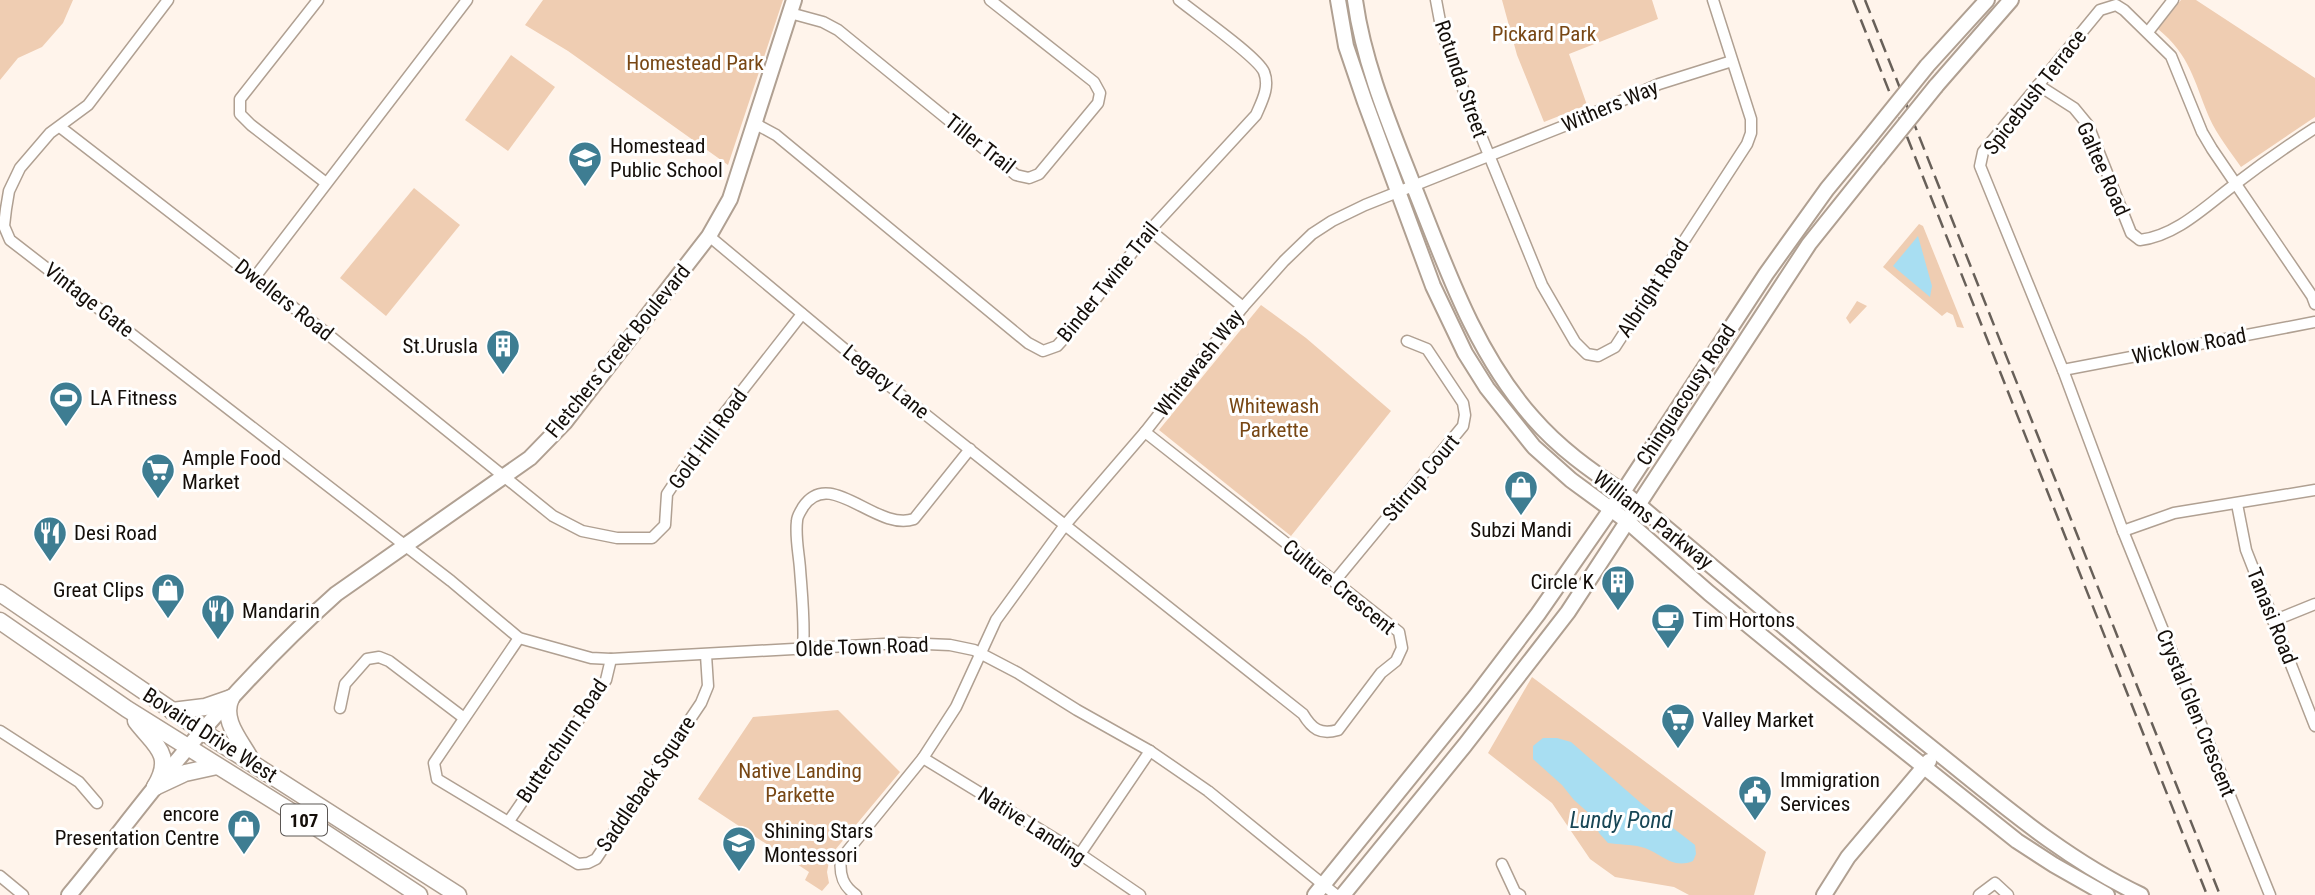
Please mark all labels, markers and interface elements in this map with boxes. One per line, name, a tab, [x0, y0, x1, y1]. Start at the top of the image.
street label: Rotunda Street	[1430, 17, 1492, 141]
park label: Pickard Park	[1492, 22, 1597, 46]
street label: Spicebush Terrace	[1979, 25, 2091, 159]
park label: Homestead Park	[626, 51, 764, 75]
street label: Withers Way	[1558, 75, 1662, 137]
street label: Tiller Trail	[940, 109, 1020, 179]
street label: Galtee Road	[2072, 118, 2134, 220]
place label: Homestead Public School	[610, 134, 723, 182]
school or university icon: Homestead Public School	[566, 139, 604, 188]
street label: Binder Twine Trail	[1053, 217, 1163, 347]
street label: Albright Road	[1612, 234, 1694, 342]
street label: Dwellers Road	[230, 254, 338, 346]
street label: Vintage Gate	[40, 258, 138, 342]
street label: Fletchers Creek Boulevard	[541, 260, 695, 442]
street label: Whitewash Way	[1150, 304, 1248, 421]
street label: Chinguacousy Road	[1631, 320, 1741, 470]
street label: Wicklow Road	[2130, 323, 2248, 369]
building icon: St.Urusla	[484, 327, 522, 376]
place label: St.Urusla	[403, 334, 478, 358]
street label: Legacy Lane	[838, 340, 934, 424]
sports icon: LA Fitness	[47, 379, 85, 428]
street label: Gold Hill Road	[664, 384, 752, 494]
place label: LA Fitness	[90, 386, 177, 410]
park label: Whitewash Parkette	[1229, 394, 1319, 442]
street label: Stirrup Court	[1378, 430, 1464, 526]
place label: Ample Food Market	[182, 446, 281, 494]
supermarket icon: Ample Food Market	[139, 451, 177, 500]
street label: Williams Parkway	[1588, 466, 1718, 574]
shop icon: Subzi Mandi	[1502, 468, 1540, 517]
restaurant icon: Desi Road	[31, 514, 69, 563]
place label: Subzi Mandi	[1470, 518, 1572, 542]
place label: Desi Road	[74, 521, 157, 545]
street label: Culture Crescent	[1278, 534, 1400, 640]
building icon: Circle K	[1599, 563, 1637, 612]
street label: Tanasi Road	[2242, 564, 2302, 668]
place label: Circle K	[1530, 570, 1595, 594]
shop icon: Great Clips	[149, 571, 187, 620]
place label: Great Clips	[53, 578, 144, 602]
restaurant icon: Mandarin	[199, 592, 237, 641]
place label: Mandarin	[242, 599, 320, 623]
cafe icon: Tim Hortons	[1649, 601, 1687, 650]
place label: Tim Hortons	[1692, 608, 1795, 632]
street label: Crystal Glen Crescent	[2151, 626, 2241, 800]
street label: Olde Town Road	[795, 633, 929, 661]
street label: Butterchurn Road	[512, 675, 612, 807]
street label: Bovaird Drive West	[138, 683, 282, 787]
supermarket icon: Valley Market	[1659, 701, 1697, 750]
place label: Valley Market	[1702, 708, 1814, 732]
street label: Saddleback Square	[592, 711, 700, 856]
park label: Native Landing Parkette	[738, 759, 862, 807]
place label: Immigration Services	[1780, 768, 1880, 816]
public building icon: Immigration Services	[1736, 773, 1774, 822]
street label: Native Landing	[974, 782, 1090, 870]
place label: encore Presentation Centre	[55, 802, 219, 850]
road number: 107	[281, 804, 327, 835]
shop icon: encore Presentation Centre	[225, 807, 263, 856]
water label: Lundy Pond	[1570, 807, 1673, 834]
place label: Shining Stars Montessori	[764, 819, 873, 867]
school or university icon: Shining Stars Montessori	[720, 824, 758, 873]

